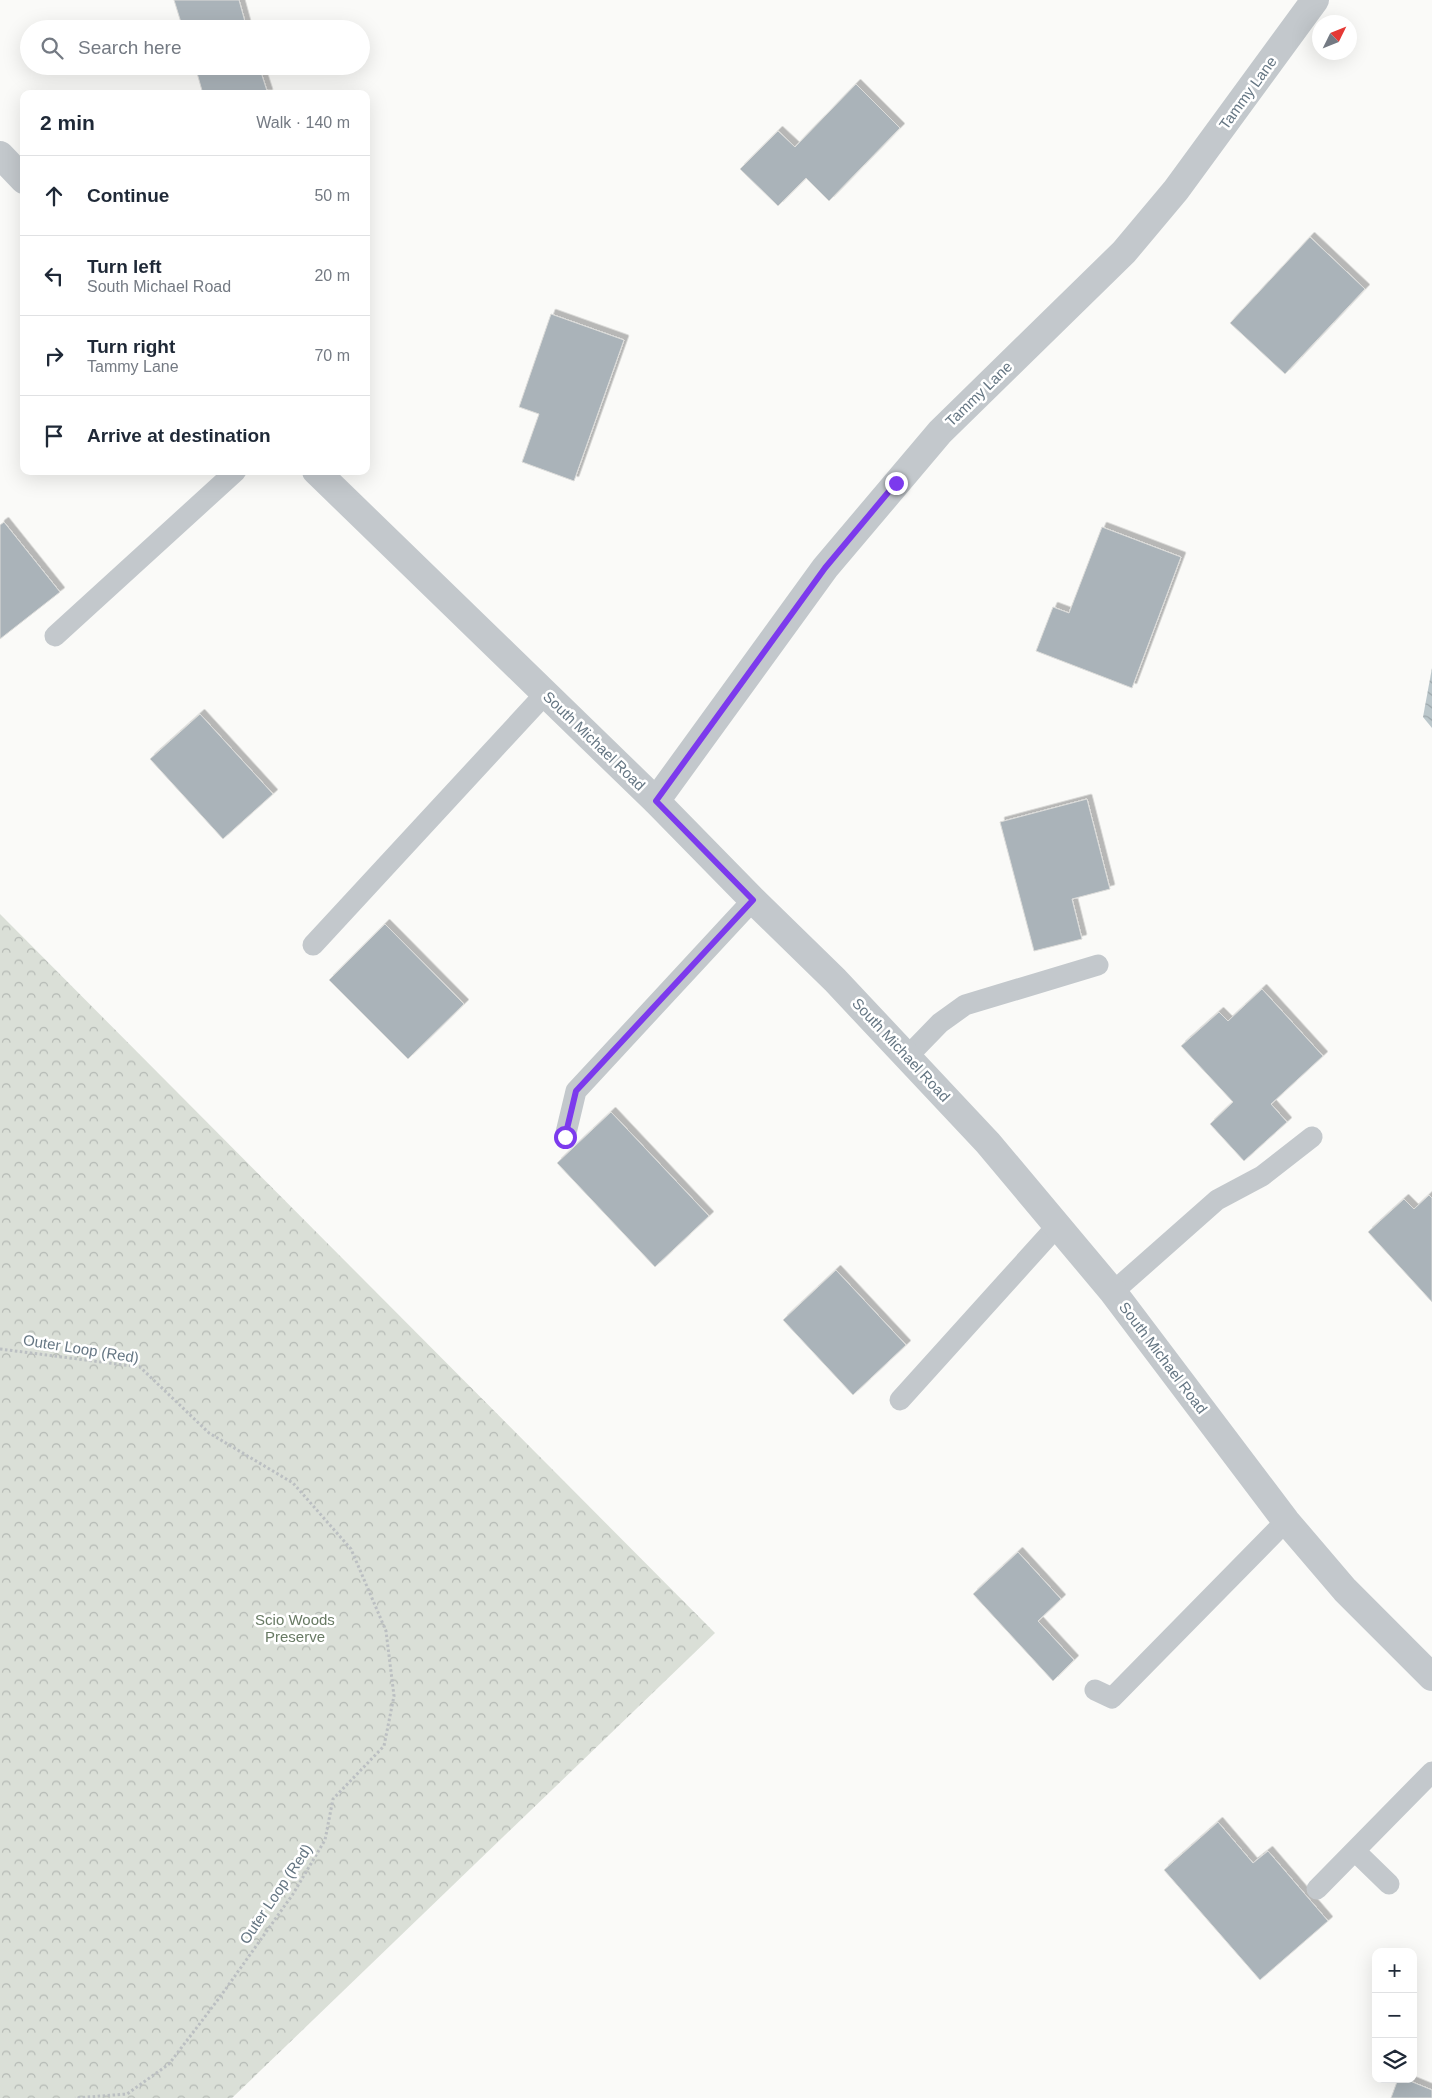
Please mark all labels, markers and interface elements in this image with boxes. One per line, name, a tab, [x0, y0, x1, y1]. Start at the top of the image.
north arrow	[1312, 15, 1357, 60]
search box	[20, 20, 370, 75]
icon: search	[38, 34, 66, 62]
text: Search here	[78, 37, 182, 58]
street label: Tammy Lane	[1215, 53, 1280, 132]
text: 2 min	[40, 111, 95, 134]
text: Walk · 140 m	[256, 114, 350, 131]
icon: ahead	[40, 182, 68, 210]
text: Continue	[87, 185, 169, 206]
text: 50 m	[314, 187, 350, 204]
text: Turn left	[87, 256, 162, 277]
icon: left	[40, 262, 68, 290]
text: 20 m	[314, 267, 350, 284]
text: South Michael Road	[87, 278, 231, 295]
text: Turn right	[87, 336, 175, 357]
icon: right	[40, 342, 68, 370]
text: 70 m	[314, 347, 350, 364]
text: Tammy Lane	[87, 358, 179, 375]
street label: Tammy Lane	[942, 358, 1015, 430]
icon: arrive	[40, 422, 68, 450]
text: Arrive at destination	[87, 425, 271, 446]
route end	[885, 472, 908, 495]
street label: South Michael Road	[540, 688, 649, 794]
street label: South Michael Road	[849, 994, 954, 1105]
route start	[554, 1126, 577, 1149]
street label: South Michael Road	[1116, 1299, 1211, 1417]
street label: Outer Loop (Red)	[22, 1331, 140, 1366]
park label: Scio Woods Preserve	[255, 1611, 335, 1645]
street label: Outer Loop (Red)	[236, 1841, 315, 1947]
map controls	[1372, 1948, 1417, 2083]
button: +	[1372, 1948, 1417, 1993]
button: −	[1372, 1993, 1417, 2038]
button: layers	[1372, 2038, 1417, 2083]

